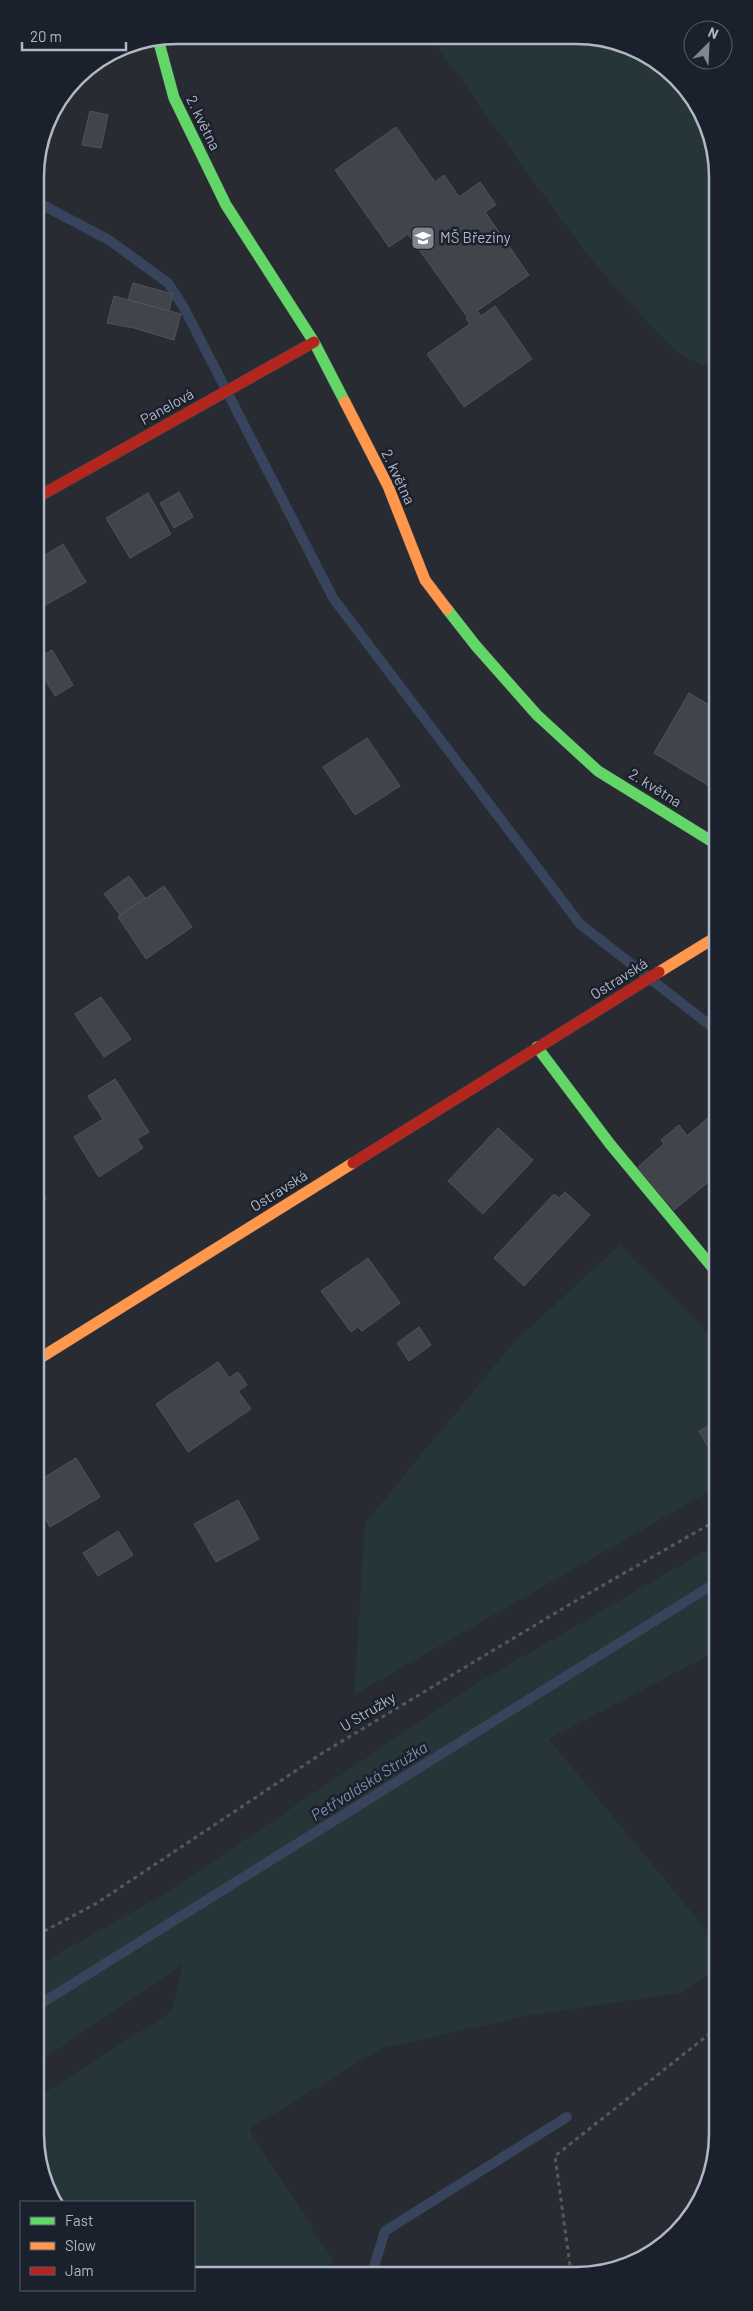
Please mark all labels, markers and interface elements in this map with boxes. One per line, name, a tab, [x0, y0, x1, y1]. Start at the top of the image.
scale bar	[22, 20, 126, 52]
north arrow	[683, 20, 733, 70]
text: N	[706, 23, 721, 42]
text: 20 m	[30, 27, 62, 45]
street label: 2. května	[183, 92, 225, 153]
school or university icon: MŠ Březiny	[410, 225, 436, 251]
place label: MŠ Březiny	[440, 228, 511, 246]
street label: Panelová	[137, 384, 196, 428]
street label: 2. května	[378, 446, 419, 507]
street label: 2. května	[626, 764, 685, 810]
street label: Ostravská	[587, 954, 650, 1003]
street label: Ostravská	[247, 1166, 310, 1215]
street label: U Stružky	[336, 1688, 399, 1735]
water label: Petřvaldská Stružka	[307, 1737, 431, 1824]
legend	[20, 2201, 195, 2291]
text: Fast	[65, 2211, 93, 2229]
text: Slow	[65, 2236, 96, 2254]
text: Jam	[65, 2261, 94, 2279]

